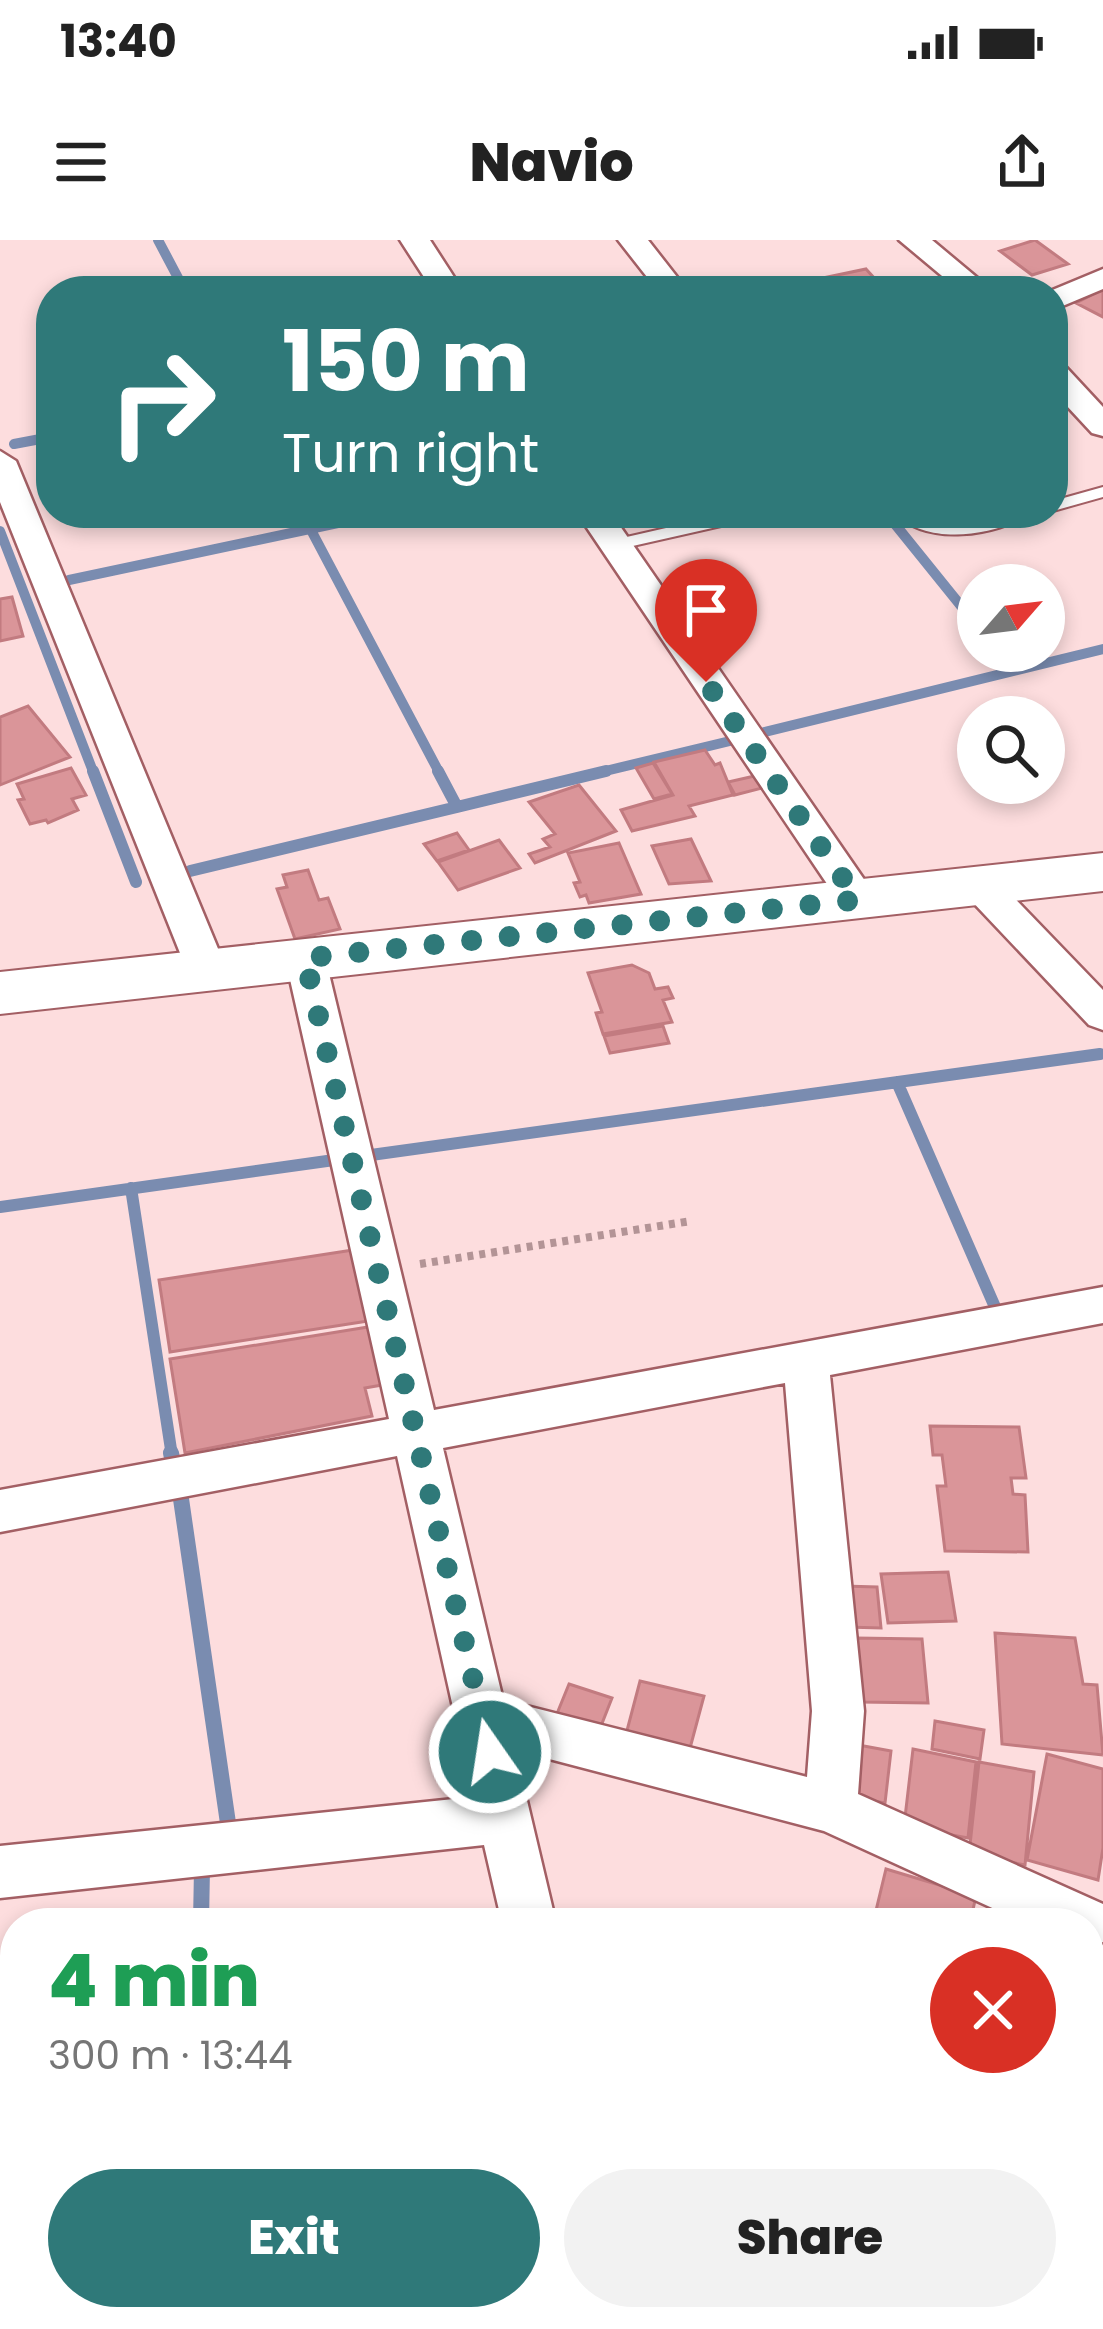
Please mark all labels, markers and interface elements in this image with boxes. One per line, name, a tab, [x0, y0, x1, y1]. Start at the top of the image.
text: 13:40	[60, 10, 177, 73]
text: Navio	[469, 124, 634, 200]
icon: menu	[48, 129, 114, 195]
icon: share	[989, 129, 1055, 195]
text: 150 m	[282, 303, 530, 420]
icon: right	[84, 324, 240, 480]
text: Turn right	[282, 415, 539, 491]
pin	[655, 559, 757, 682]
north arrow	[957, 564, 1065, 672]
map controls	[957, 564, 1065, 804]
icon: arrive	[673, 577, 739, 643]
button: search	[957, 696, 1065, 804]
position arrow	[427, 1689, 553, 1815]
text: 4 min	[48, 1930, 260, 2031]
button: close	[930, 1947, 1056, 2073]
text: 300 m · 13:44	[48, 2028, 292, 2083]
button: Exit	[48, 2169, 540, 2307]
button: Share	[564, 2169, 1056, 2307]

